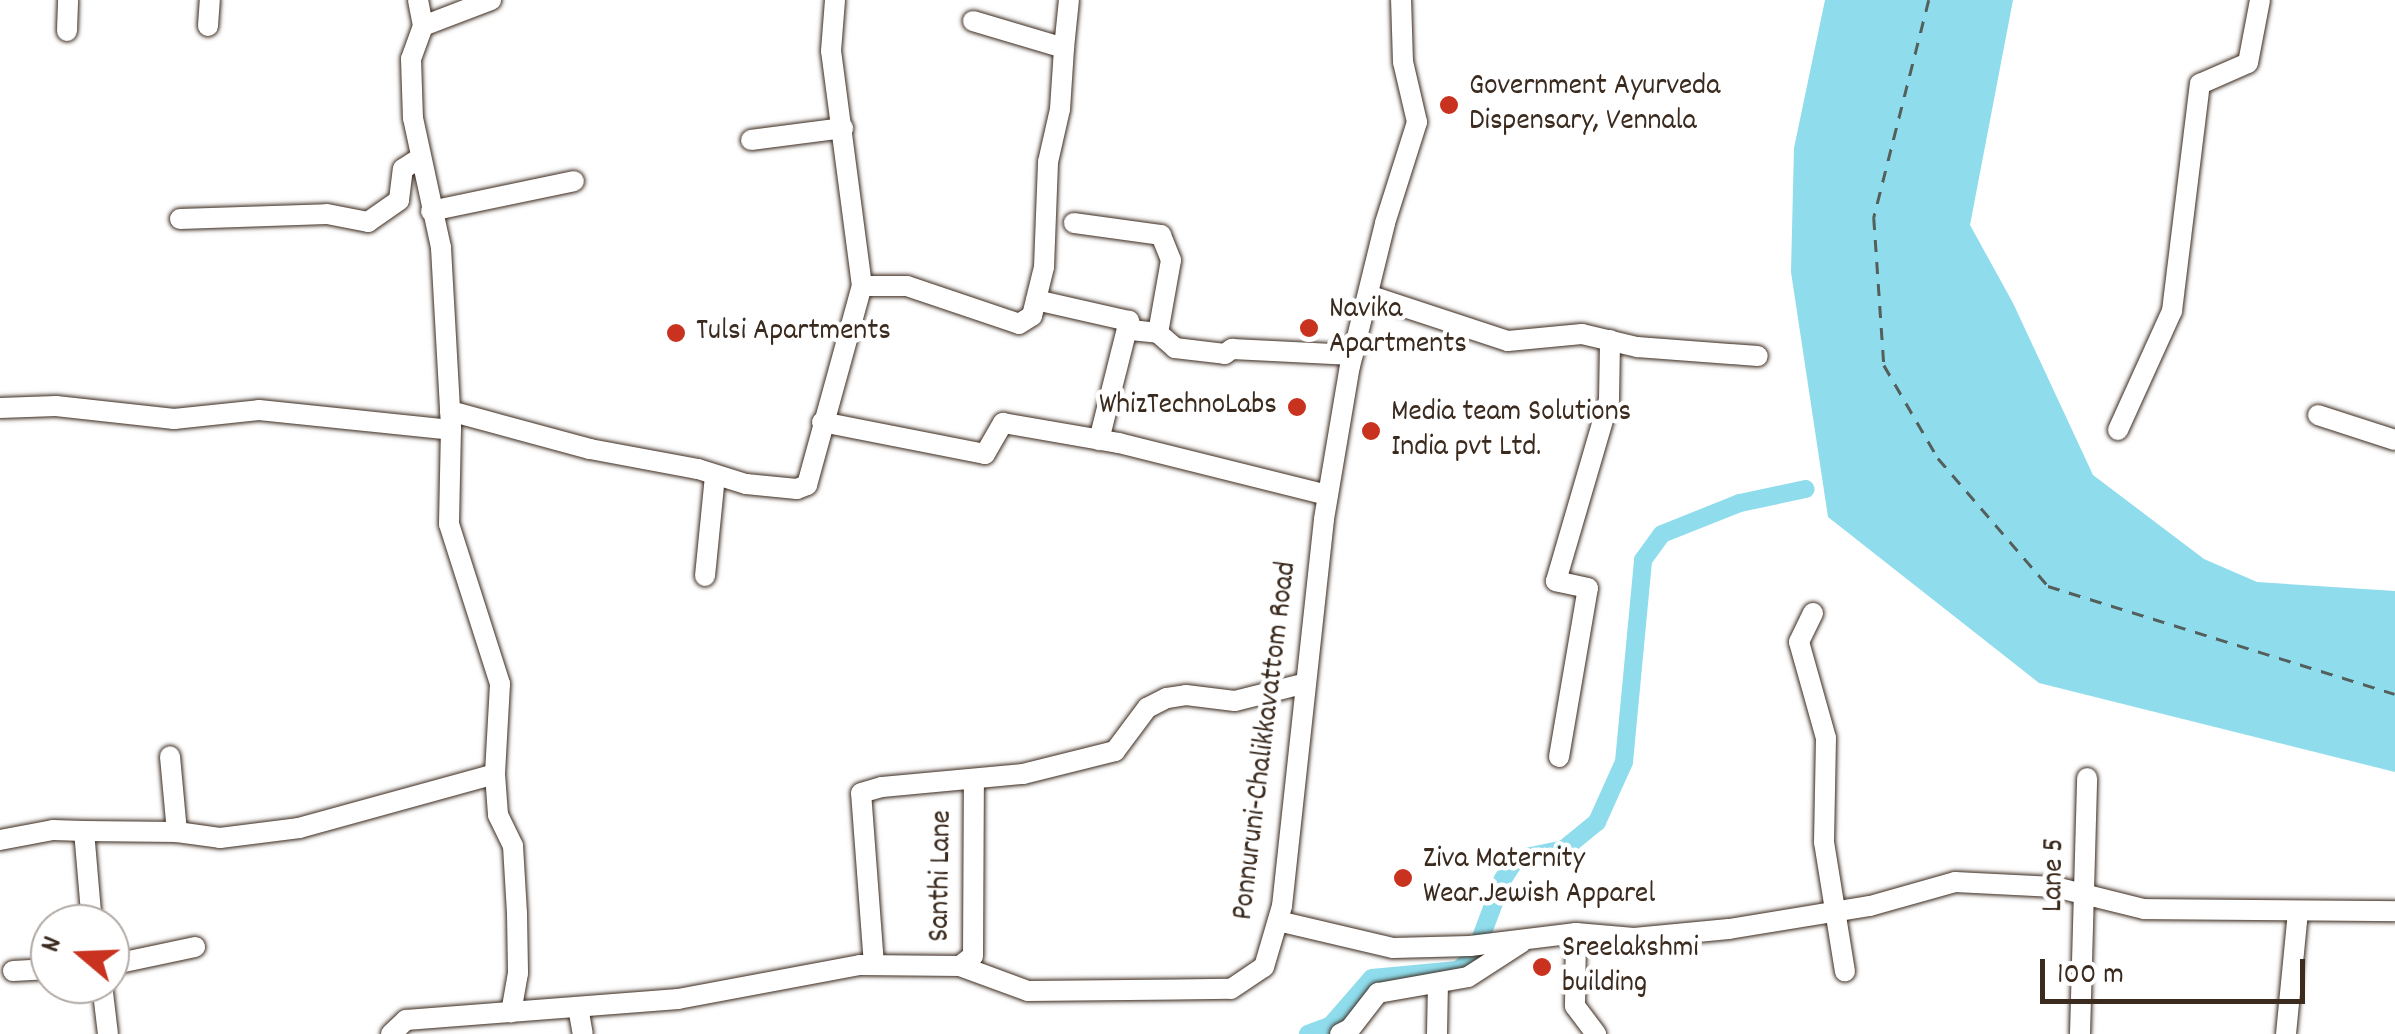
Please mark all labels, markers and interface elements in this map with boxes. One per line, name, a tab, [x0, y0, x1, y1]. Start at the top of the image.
place label: Government Ayurveda Dispensary, Vennala	[1469, 70, 1720, 140]
marker: Government Ayurveda Dispensary, Vennala	[1438, 94, 1460, 116]
place label: Navika Apartments	[1329, 293, 1467, 364]
place label: Tulsi Apartments	[696, 315, 891, 351]
marker: Navika Apartments	[1298, 317, 1320, 339]
marker: Tulsi Apartments	[665, 322, 687, 344]
place label: WhizTechnoLabs	[1099, 389, 1277, 425]
marker: WhizTechnoLabs	[1286, 396, 1308, 418]
place label: Media team Solutions India pvt Ltd.	[1391, 396, 1631, 466]
marker: Media team Solutions India pvt Ltd.	[1360, 420, 1382, 442]
street label: Ponnuruni-Chalikkavattom Road	[1227, 560, 1307, 922]
street label: Santhi Lane	[924, 810, 962, 942]
street label: Lane 5	[2037, 838, 2075, 912]
place label: Ziva Maternity Wear.Jewish Apparel	[1423, 843, 1655, 914]
marker: Ziva Maternity Wear.Jewish Apparel	[1392, 867, 1414, 889]
north arrow	[30, 904, 130, 1004]
text: N	[32, 932, 75, 958]
place label: Sreelakshmi building	[1562, 932, 1699, 1002]
scale bar	[2045, 939, 2310, 1001]
text: 100 m	[2057, 955, 2124, 998]
marker: Sreelakshmi building	[1531, 956, 1553, 978]

